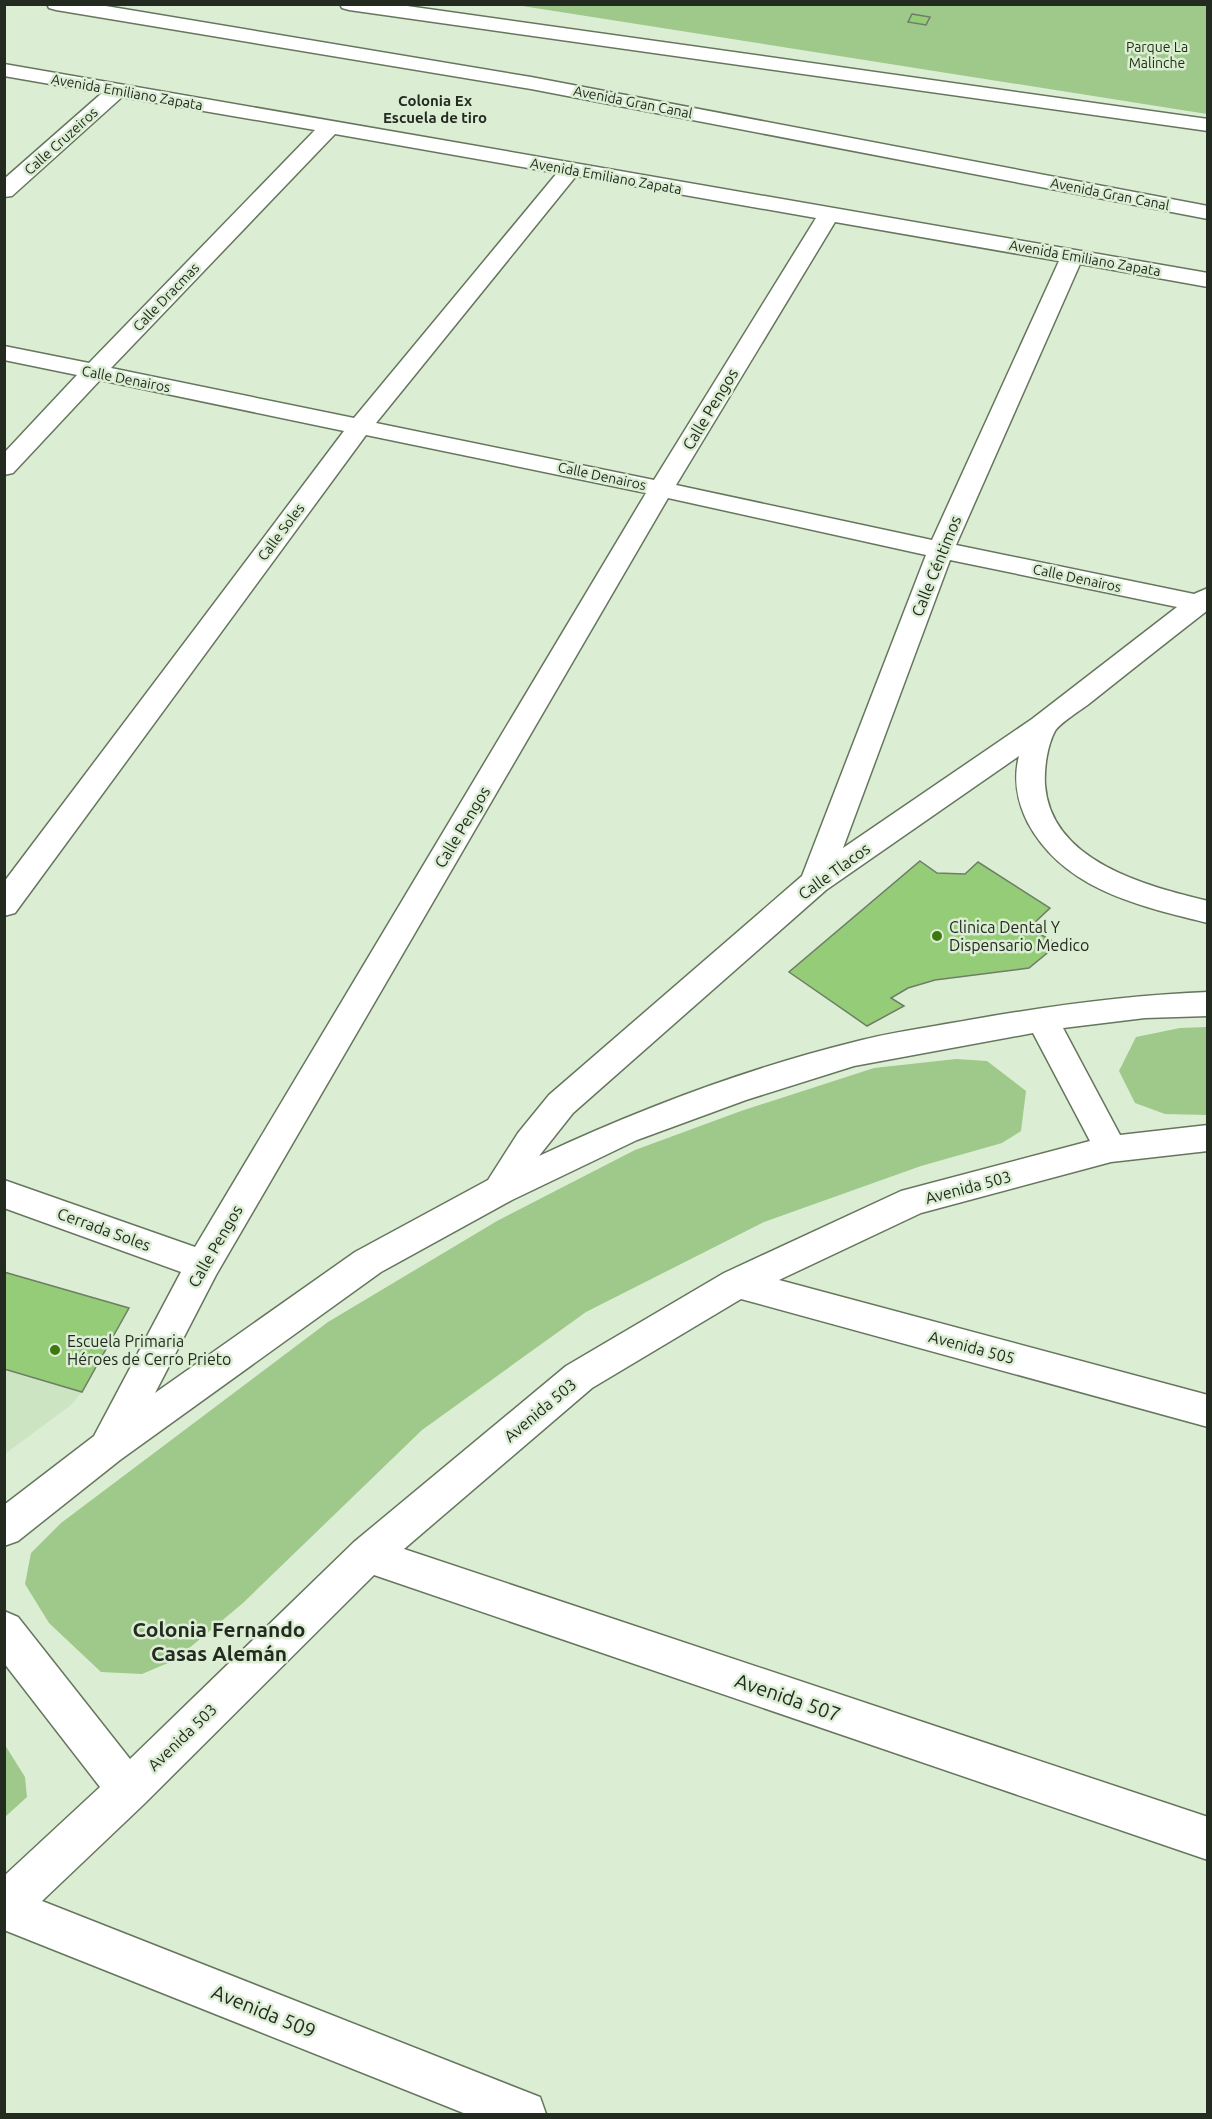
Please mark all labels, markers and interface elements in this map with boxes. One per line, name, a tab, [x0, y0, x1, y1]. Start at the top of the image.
park label: Parque La Malinche	[1126, 39, 1188, 71]
street label: Avenida Emiliano Zapata	[50, 71, 204, 113]
street label: Avenida Gran Canal	[572, 83, 694, 121]
district label: Colonia Ex Escuela de tiro	[383, 92, 487, 126]
street label: Calle Cruzeiros	[21, 104, 101, 178]
street label: Avenida Emiliano Zapata	[529, 155, 683, 197]
street label: Avenida Gran Canal	[1049, 175, 1171, 213]
street label: Avenida Emiliano Zapata	[1008, 237, 1162, 279]
street label: Calle Dracmas	[130, 260, 202, 334]
street label: Calle Denairos	[80, 363, 172, 395]
street label: Calle Pengos	[679, 365, 741, 453]
street label: Calle Denairos	[556, 459, 648, 493]
street label: Calle Soles	[254, 500, 308, 564]
street label: Calle Céntimos	[908, 513, 964, 619]
street label: Calle Denairos	[1031, 561, 1123, 595]
street label: Calle Pengos	[431, 783, 493, 871]
street label: Calle Tlacos	[795, 839, 873, 903]
place label: Clinica Dental Y Dispensario Medico	[949, 918, 1089, 954]
marker: Clinica Dental Y Dispensario Medico	[930, 929, 944, 943]
street label: Avenida 503	[923, 1167, 1013, 1207]
street label: Calle Pengos	[184, 1202, 246, 1290]
street label: Cerrada Soles	[55, 1204, 153, 1254]
street label: Avenida 505	[927, 1327, 1017, 1367]
place label: Escuela Primaria Héroes de Cerro Prieto	[67, 1332, 231, 1368]
marker: Escuela Primaria Héroes de Cerro Prieto	[48, 1343, 62, 1357]
street label: Avenida 503	[500, 1375, 580, 1445]
district label: Colonia Fernando Casas Alemán	[133, 1617, 305, 1665]
street label: Avenida 507	[732, 1668, 844, 1726]
street label: Avenida 503	[144, 1700, 220, 1774]
street label: Avenida 509	[209, 1980, 319, 2042]

